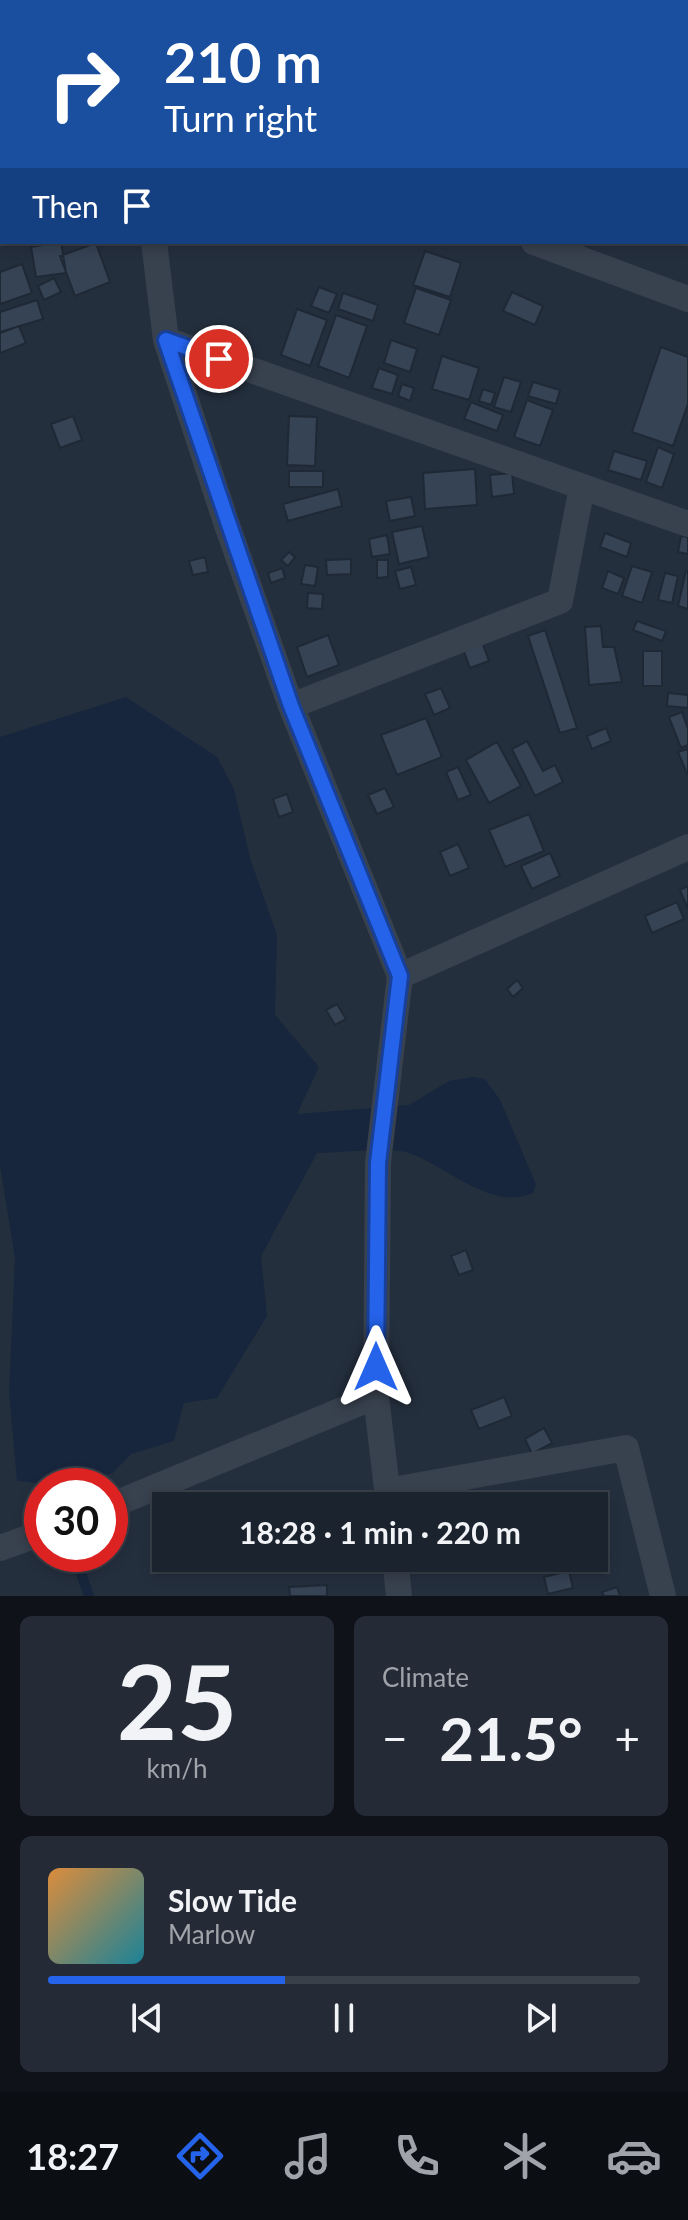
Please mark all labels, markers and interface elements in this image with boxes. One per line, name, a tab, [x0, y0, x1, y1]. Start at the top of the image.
text: 210 m	[164, 28, 322, 95]
icon: right	[32, 32, 136, 136]
text: Turn right	[164, 96, 317, 140]
icon: arrive	[115, 184, 159, 228]
text: Then	[32, 188, 99, 224]
pin	[185, 325, 253, 393]
icon: arrive	[197, 337, 241, 381]
position arrow	[334, 1325, 418, 1409]
speed limit sign: 30	[24, 1468, 128, 1572]
text: 18:28 · 1 min · 220 m	[239, 1514, 521, 1550]
text: 25	[117, 1637, 237, 1762]
text: Climate	[382, 1661, 469, 1693]
text: 21.5°	[439, 1702, 583, 1774]
text: −	[382, 1712, 408, 1764]
text: +	[614, 1712, 640, 1764]
text: km/h	[147, 1752, 207, 1784]
text: Slow Tide	[168, 1882, 297, 1918]
text: Marlow	[168, 1918, 255, 1950]
icon: previous	[125, 1996, 169, 2040]
icon: pause	[322, 1996, 366, 2040]
icon: next	[519, 1996, 563, 2040]
icon: directions	[172, 2128, 228, 2184]
icon: music	[280, 2128, 336, 2184]
icon: phone	[389, 2128, 445, 2184]
icon: climate	[497, 2128, 553, 2184]
icon: car	[606, 2128, 662, 2184]
text: 18:27	[26, 2134, 119, 2178]

